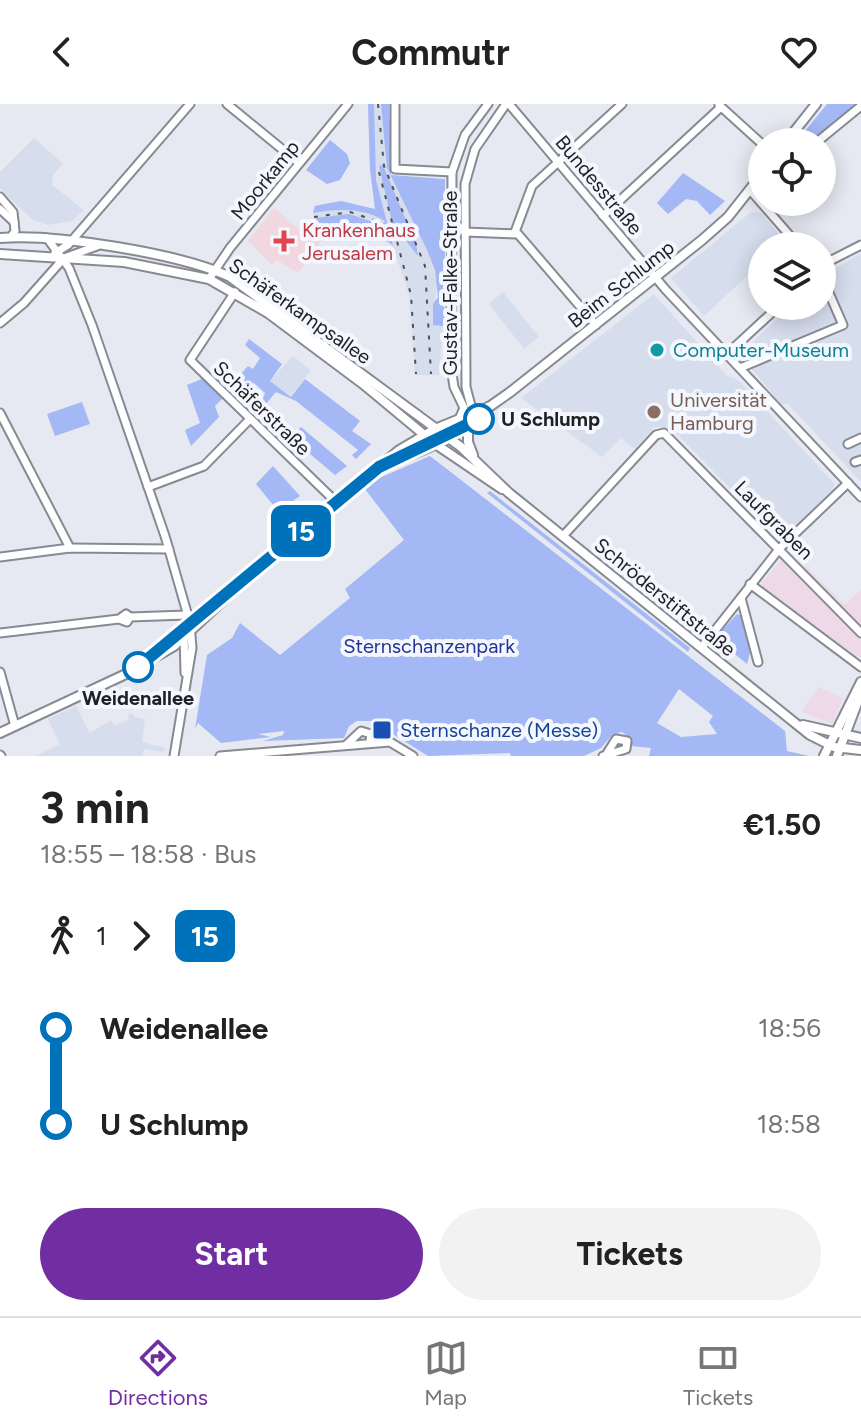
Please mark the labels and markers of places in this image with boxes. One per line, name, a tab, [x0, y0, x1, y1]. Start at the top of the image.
place label: Krankenhaus Jerusalem	[302, 218, 416, 265]
marker: Krankenhaus Jerusalem	[273, 230, 295, 252]
place label: Computer-Museum	[673, 338, 849, 362]
marker: Computer-Museum	[648, 341, 666, 359]
place label: Universität Hamburg	[670, 388, 767, 435]
marker: Universität Hamburg	[645, 403, 663, 421]
marker: U Schlump	[464, 404, 494, 434]
place label: U Schlump	[501, 407, 600, 431]
marker: Weidenallee	[123, 652, 153, 682]
place label: Weidenallee	[82, 686, 194, 710]
place label: Sternschanze (Messe)	[400, 718, 598, 742]
marker: Sternschanze (Messe)	[371, 719, 393, 741]

